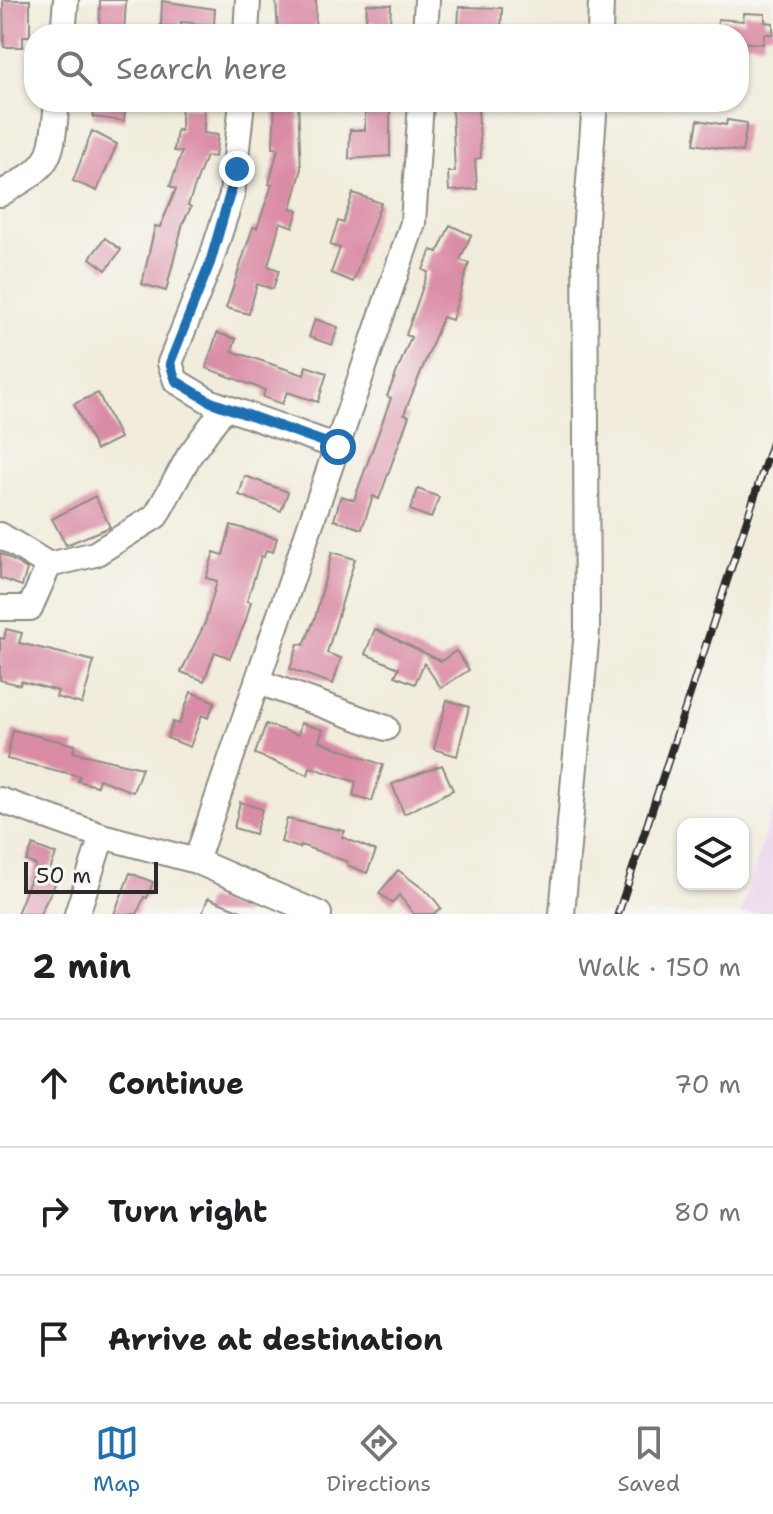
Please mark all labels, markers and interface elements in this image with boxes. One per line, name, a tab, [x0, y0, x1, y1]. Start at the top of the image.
search box	[24, 24, 749, 112]
icon: search	[52, 46, 96, 90]
text: Search here	[116, 48, 287, 89]
route end	[219, 151, 255, 187]
route start	[320, 429, 356, 465]
map controls	[677, 818, 749, 890]
button: layers	[677, 818, 749, 890]
scale bar	[24, 858, 158, 894]
text: 50 m	[36, 861, 91, 890]
text: 2 min	[32, 943, 131, 989]
text: Walk · 150 m	[578, 949, 741, 984]
icon: ahead	[32, 1061, 76, 1105]
text: Continue	[108, 1063, 244, 1104]
text: 70 m	[674, 1066, 741, 1101]
icon: right	[32, 1189, 76, 1233]
text: Turn right	[108, 1191, 267, 1232]
text: 80 m	[674, 1194, 741, 1229]
icon: arrive	[32, 1317, 76, 1361]
text: Arrive at destination	[108, 1319, 443, 1360]
tab: Map	[93, 1421, 140, 1498]
tab: Directions	[326, 1421, 431, 1498]
tab: Saved	[617, 1421, 680, 1498]

